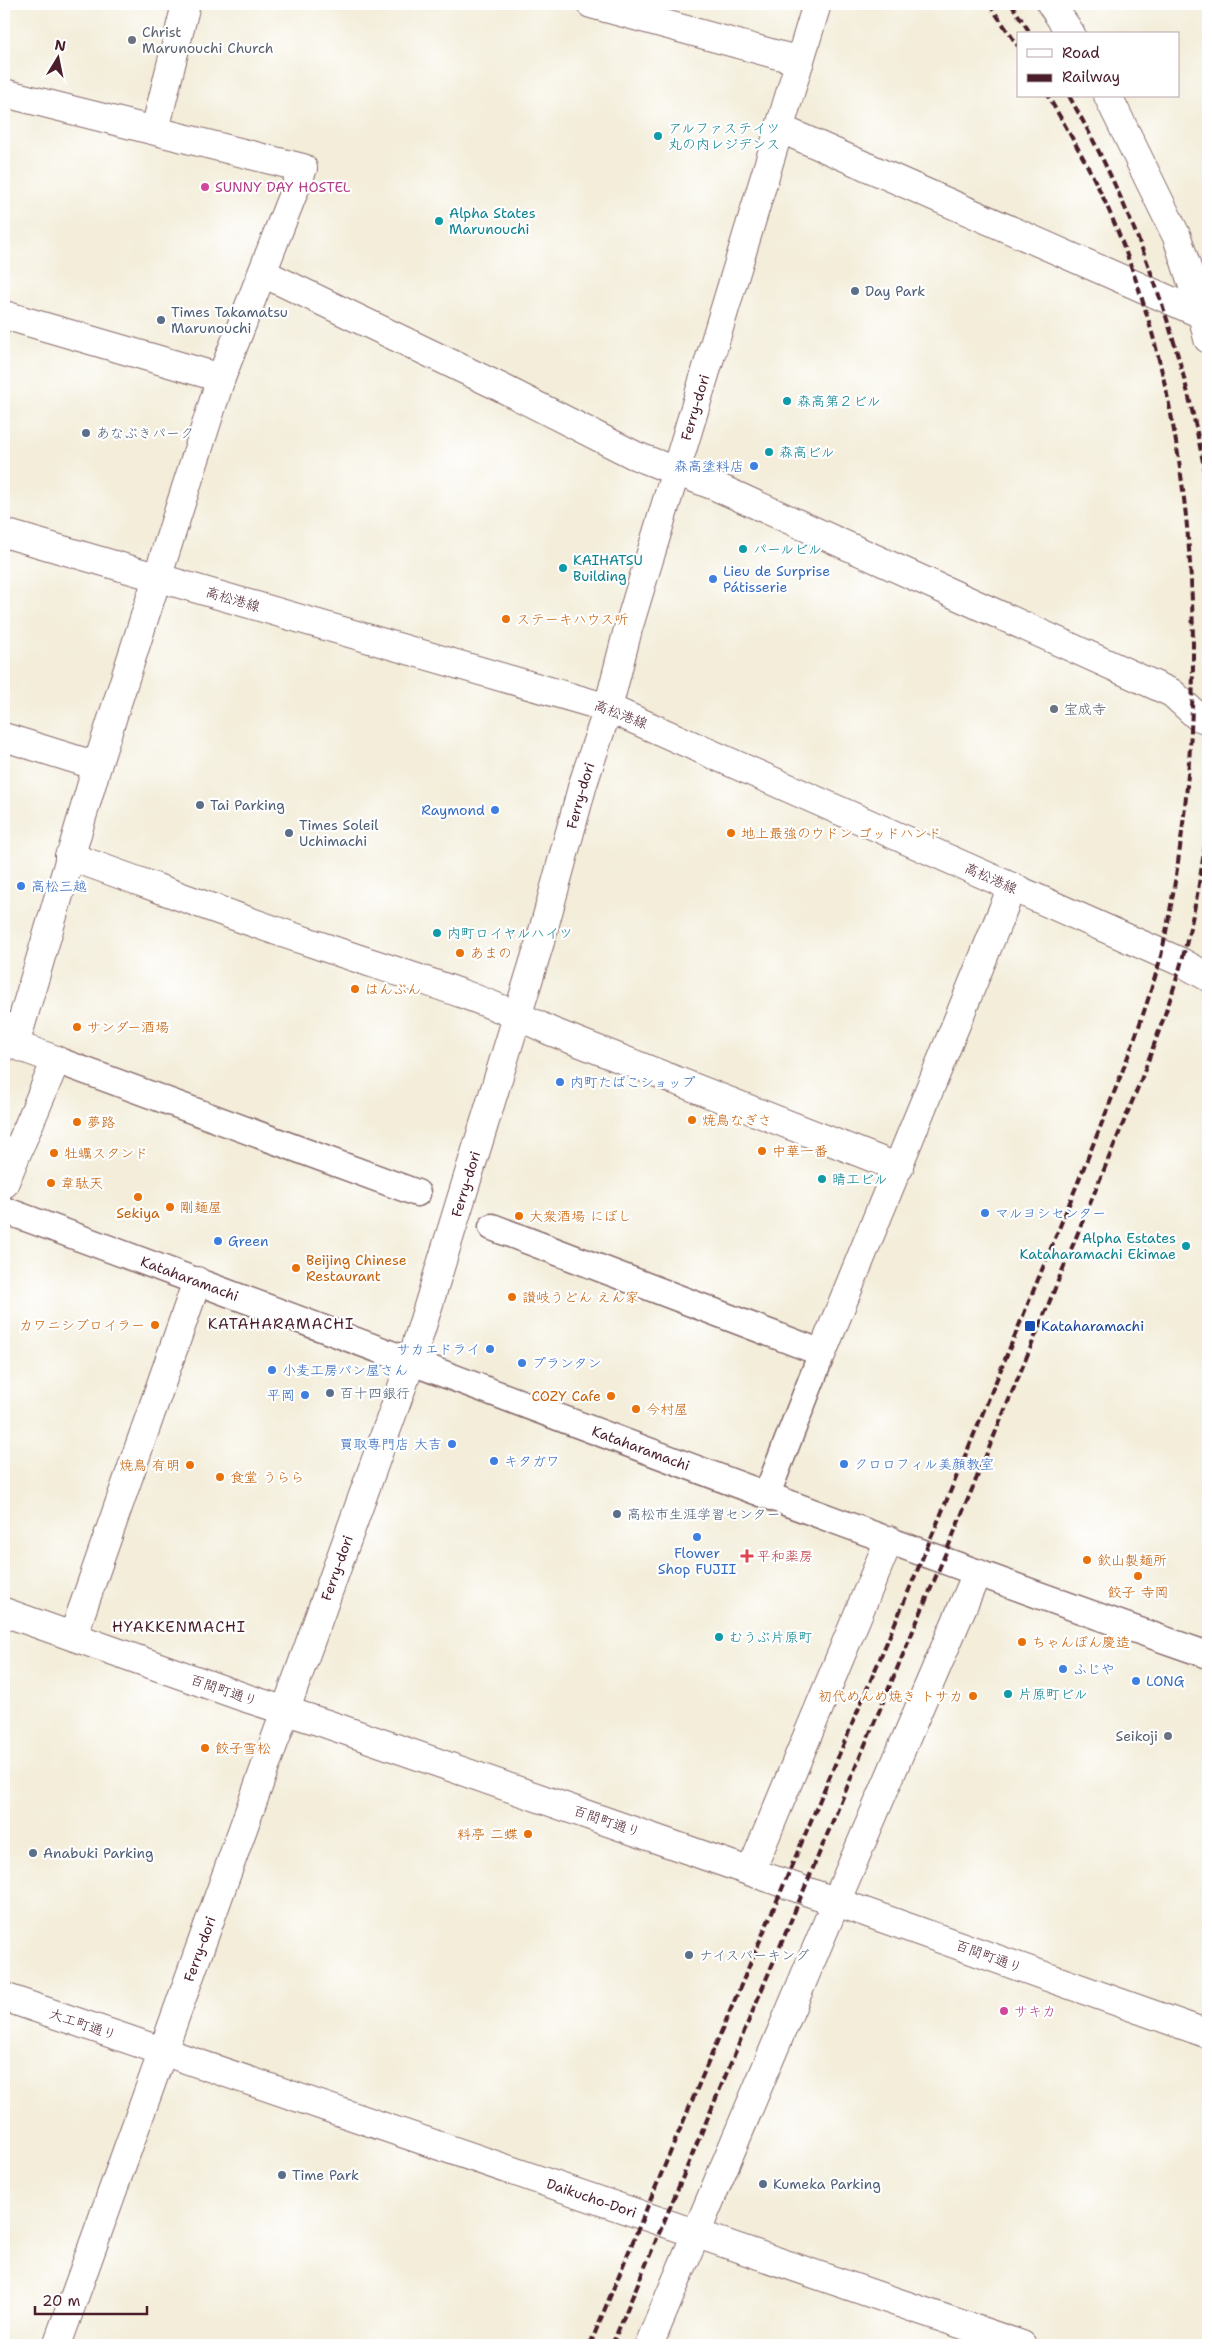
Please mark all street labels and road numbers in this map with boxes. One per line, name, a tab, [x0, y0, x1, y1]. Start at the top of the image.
street label: Ferry-dori	[677, 372, 714, 443]
street label: 高松港線	[204, 583, 262, 615]
street label: 高松港線	[592, 696, 650, 732]
street label: Ferry-dori	[562, 760, 598, 831]
street label: 高松港線	[962, 858, 1020, 898]
street label: Ferry-dori	[447, 1149, 484, 1219]
street label: Kataharamachi	[138, 1252, 241, 1305]
street label: Kataharamachi	[589, 1422, 692, 1475]
street label: Ferry-dori	[317, 1533, 357, 1603]
street label: 百間町通り	[188, 1670, 260, 1710]
street label: 百間町通り	[571, 1801, 643, 1841]
street label: Ferry-dori	[180, 1914, 220, 1984]
street label: 百間町通り	[953, 1936, 1025, 1976]
street label: 大工町通り	[47, 2004, 119, 2044]
street label: Daikucho-Dori	[544, 2174, 639, 2222]

